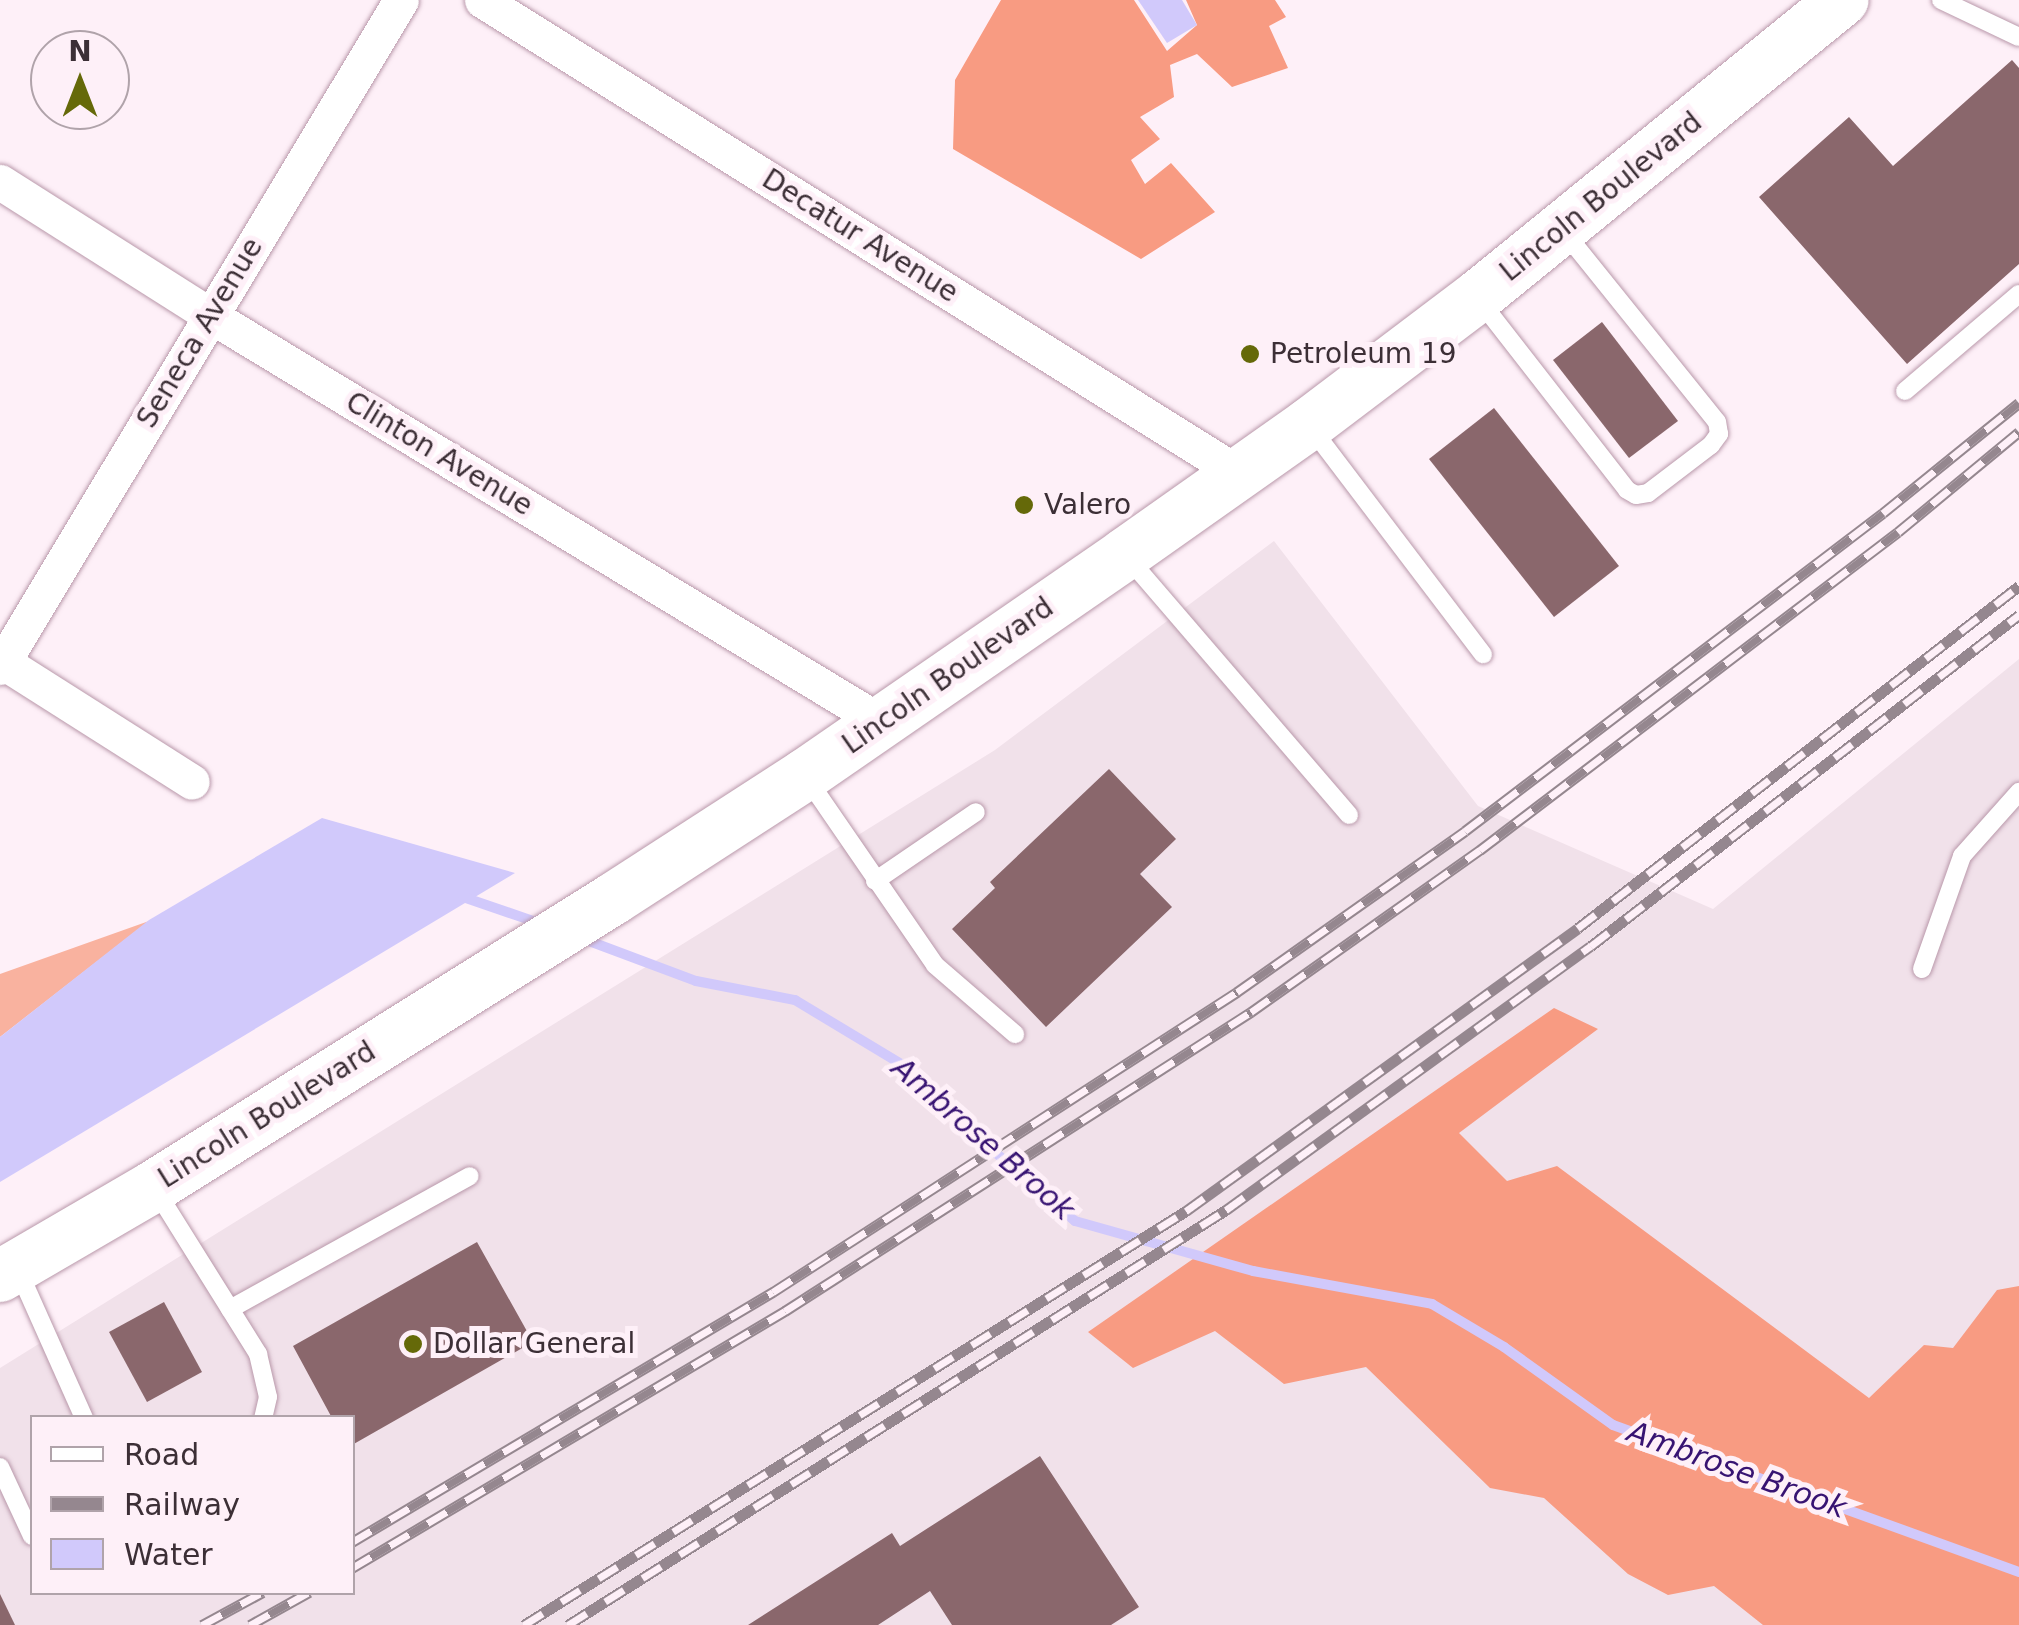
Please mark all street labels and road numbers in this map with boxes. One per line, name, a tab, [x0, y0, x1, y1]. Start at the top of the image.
street label: Lincoln Boulevard	[1493, 105, 1709, 289]
street label: Decatur Avenue	[756, 162, 964, 310]
street label: Seneca Avenue	[130, 232, 270, 434]
street label: Clinton Avenue	[340, 385, 538, 523]
street label: Lincoln Boulevard	[836, 591, 1060, 761]
street label: Lincoln Boulevard	[152, 1035, 382, 1195]

